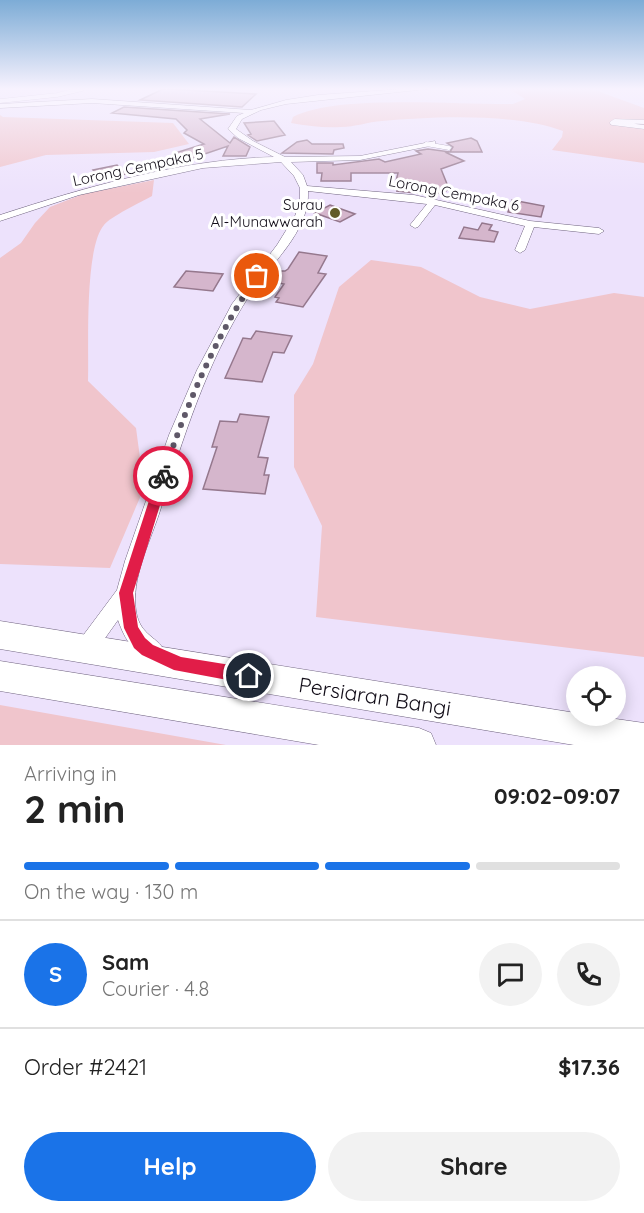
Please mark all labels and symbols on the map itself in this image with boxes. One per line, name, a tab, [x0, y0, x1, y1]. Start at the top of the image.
street label: Lorong Cempaka 5	[71, 144, 205, 190]
street label: Lorong Cempaka 6	[387, 171, 521, 215]
place label: Surau Al-Munawwarah	[210, 195, 323, 231]
marker: Surau Al-Munawwarah	[328, 206, 342, 220]
pin	[231, 250, 282, 301]
courier	[133, 446, 193, 506]
pin	[223, 650, 274, 701]
street label: Persiaran Bangi	[297, 671, 453, 721]

